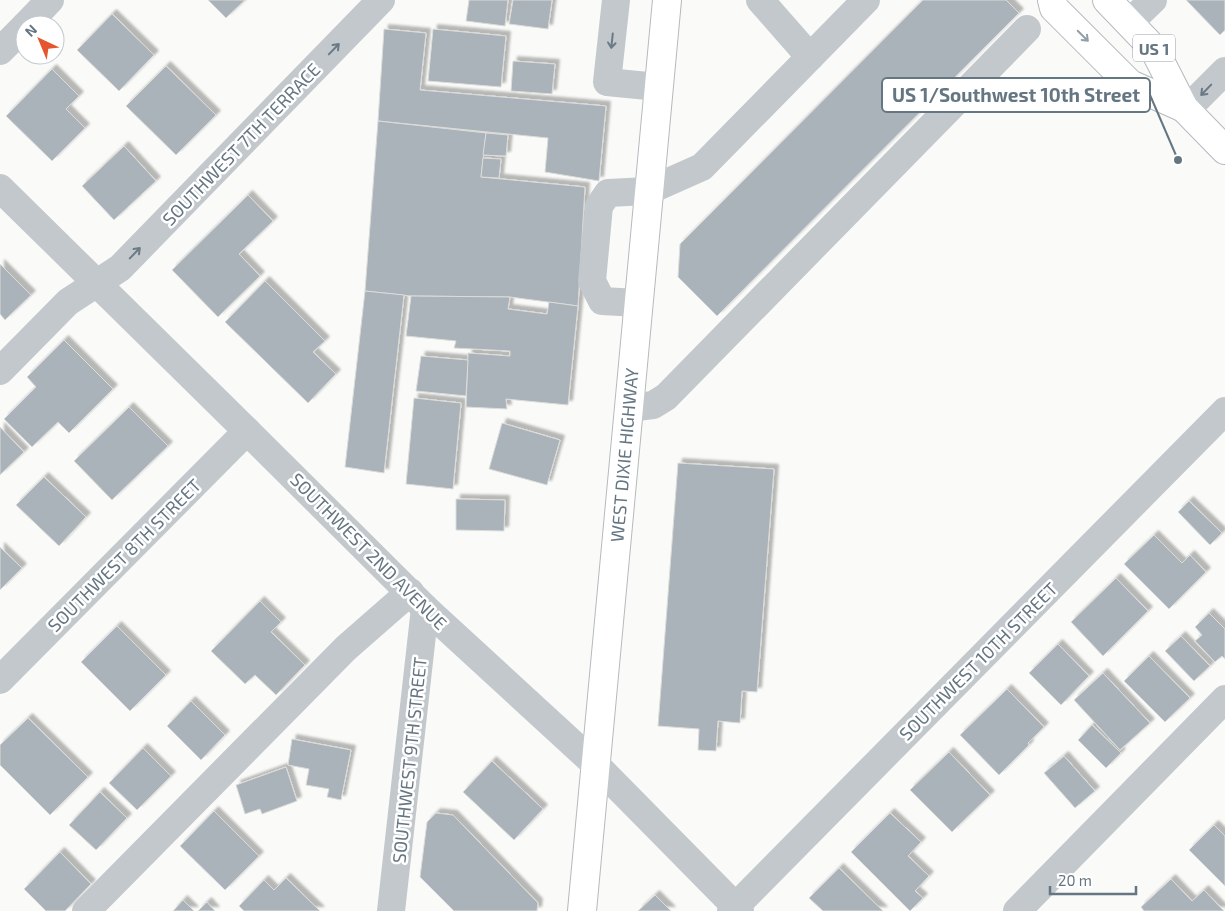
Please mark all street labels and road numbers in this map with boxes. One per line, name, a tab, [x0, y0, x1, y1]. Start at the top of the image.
road number: US 1	[1133, 34, 1175, 62]
street label: SOUTHWEST 7TH TERRACE	[158, 58, 324, 230]
street label: WEST DIXIE HIGHWAY	[605, 366, 643, 543]
street label: SOUTHWEST 2ND AVENUE	[286, 468, 452, 634]
street label: SOUTHWEST 8TH STREET	[43, 473, 206, 636]
street label: SOUTHWEST 10TH STREET	[894, 577, 1062, 745]
street label: SOUTHWEST 9TH STREET	[387, 655, 431, 864]

